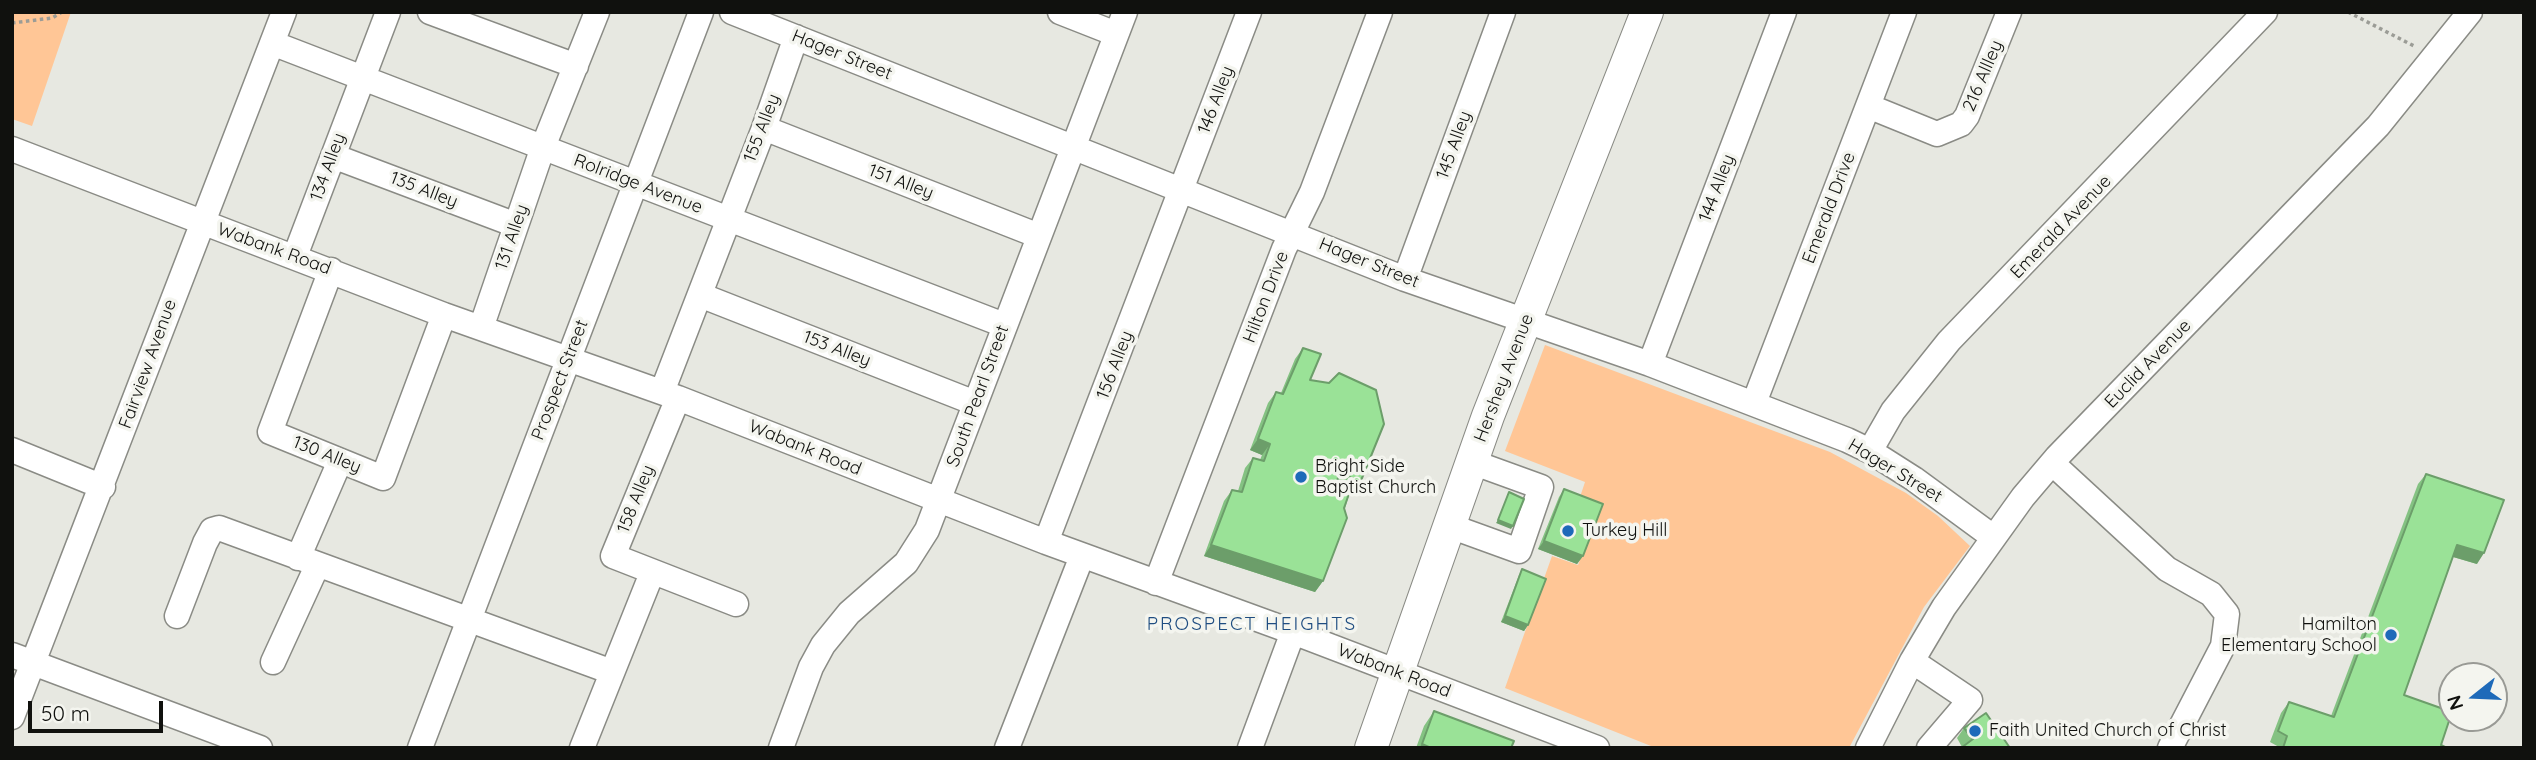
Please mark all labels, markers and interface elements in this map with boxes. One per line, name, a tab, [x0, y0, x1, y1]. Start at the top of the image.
street label: Hager Street	[789, 25, 895, 85]
street label: 216 Allley	[1958, 37, 2008, 115]
street label: 146 Alley	[1193, 63, 1239, 137]
street label: 155 Alley	[739, 91, 785, 165]
street label: 145 Alley	[1432, 108, 1476, 182]
street label: 134 Alley	[306, 130, 350, 204]
street label: Emerald Drive	[1798, 149, 1860, 267]
street label: Rolridge Avenue	[571, 150, 705, 218]
street label: 144 Alley	[1694, 151, 1740, 225]
street label: 151 Alley	[865, 160, 937, 204]
street label: 135 Alley	[387, 167, 461, 213]
street label: Emerald Avenue	[2006, 171, 2116, 283]
street label: 131 Alley	[491, 201, 533, 273]
street label: Wabank Road	[214, 218, 334, 280]
street label: Hager Street	[1316, 233, 1422, 293]
street label: Hilton Drive	[1239, 248, 1293, 346]
street label: Fairview Avenue	[115, 296, 181, 432]
street label: Hershey Avenue	[1470, 311, 1538, 445]
street label: Euclid Avenue	[2100, 315, 2196, 413]
street label: Prospect Street	[527, 317, 593, 443]
street label: South Pearl Street	[942, 322, 1014, 470]
street label: 153 Alley	[800, 326, 874, 372]
street label: 156 Alley	[1092, 328, 1138, 402]
street label: Wabank Road	[746, 416, 864, 480]
street label: 130 Alley	[290, 432, 364, 478]
street label: Hager Street	[1844, 434, 1946, 508]
place label: Bright Side Baptist Church	[1315, 456, 1436, 498]
street label: 158 Alley	[613, 462, 659, 536]
marker: Bright Side Baptist Church	[1293, 469, 1309, 485]
place label: Turkey Hill	[1582, 520, 1667, 542]
marker: Turkey Hill	[1560, 523, 1576, 539]
district label: PROSPECT HEIGHTS	[1149, 613, 1355, 635]
place label: Hamilton Elementary School	[2221, 614, 2377, 656]
marker: Hamilton Elementary School	[2383, 627, 2399, 643]
street label: Wabank Road	[1334, 639, 1454, 703]
north arrow	[2438, 662, 2508, 732]
scale bar	[32, 686, 166, 730]
text: N	[2441, 693, 2469, 713]
text: 50 m	[41, 700, 90, 726]
place label: Faith United Church of Christ	[1989, 720, 2227, 742]
marker: Faith United Church of Christ	[1967, 723, 1983, 739]

